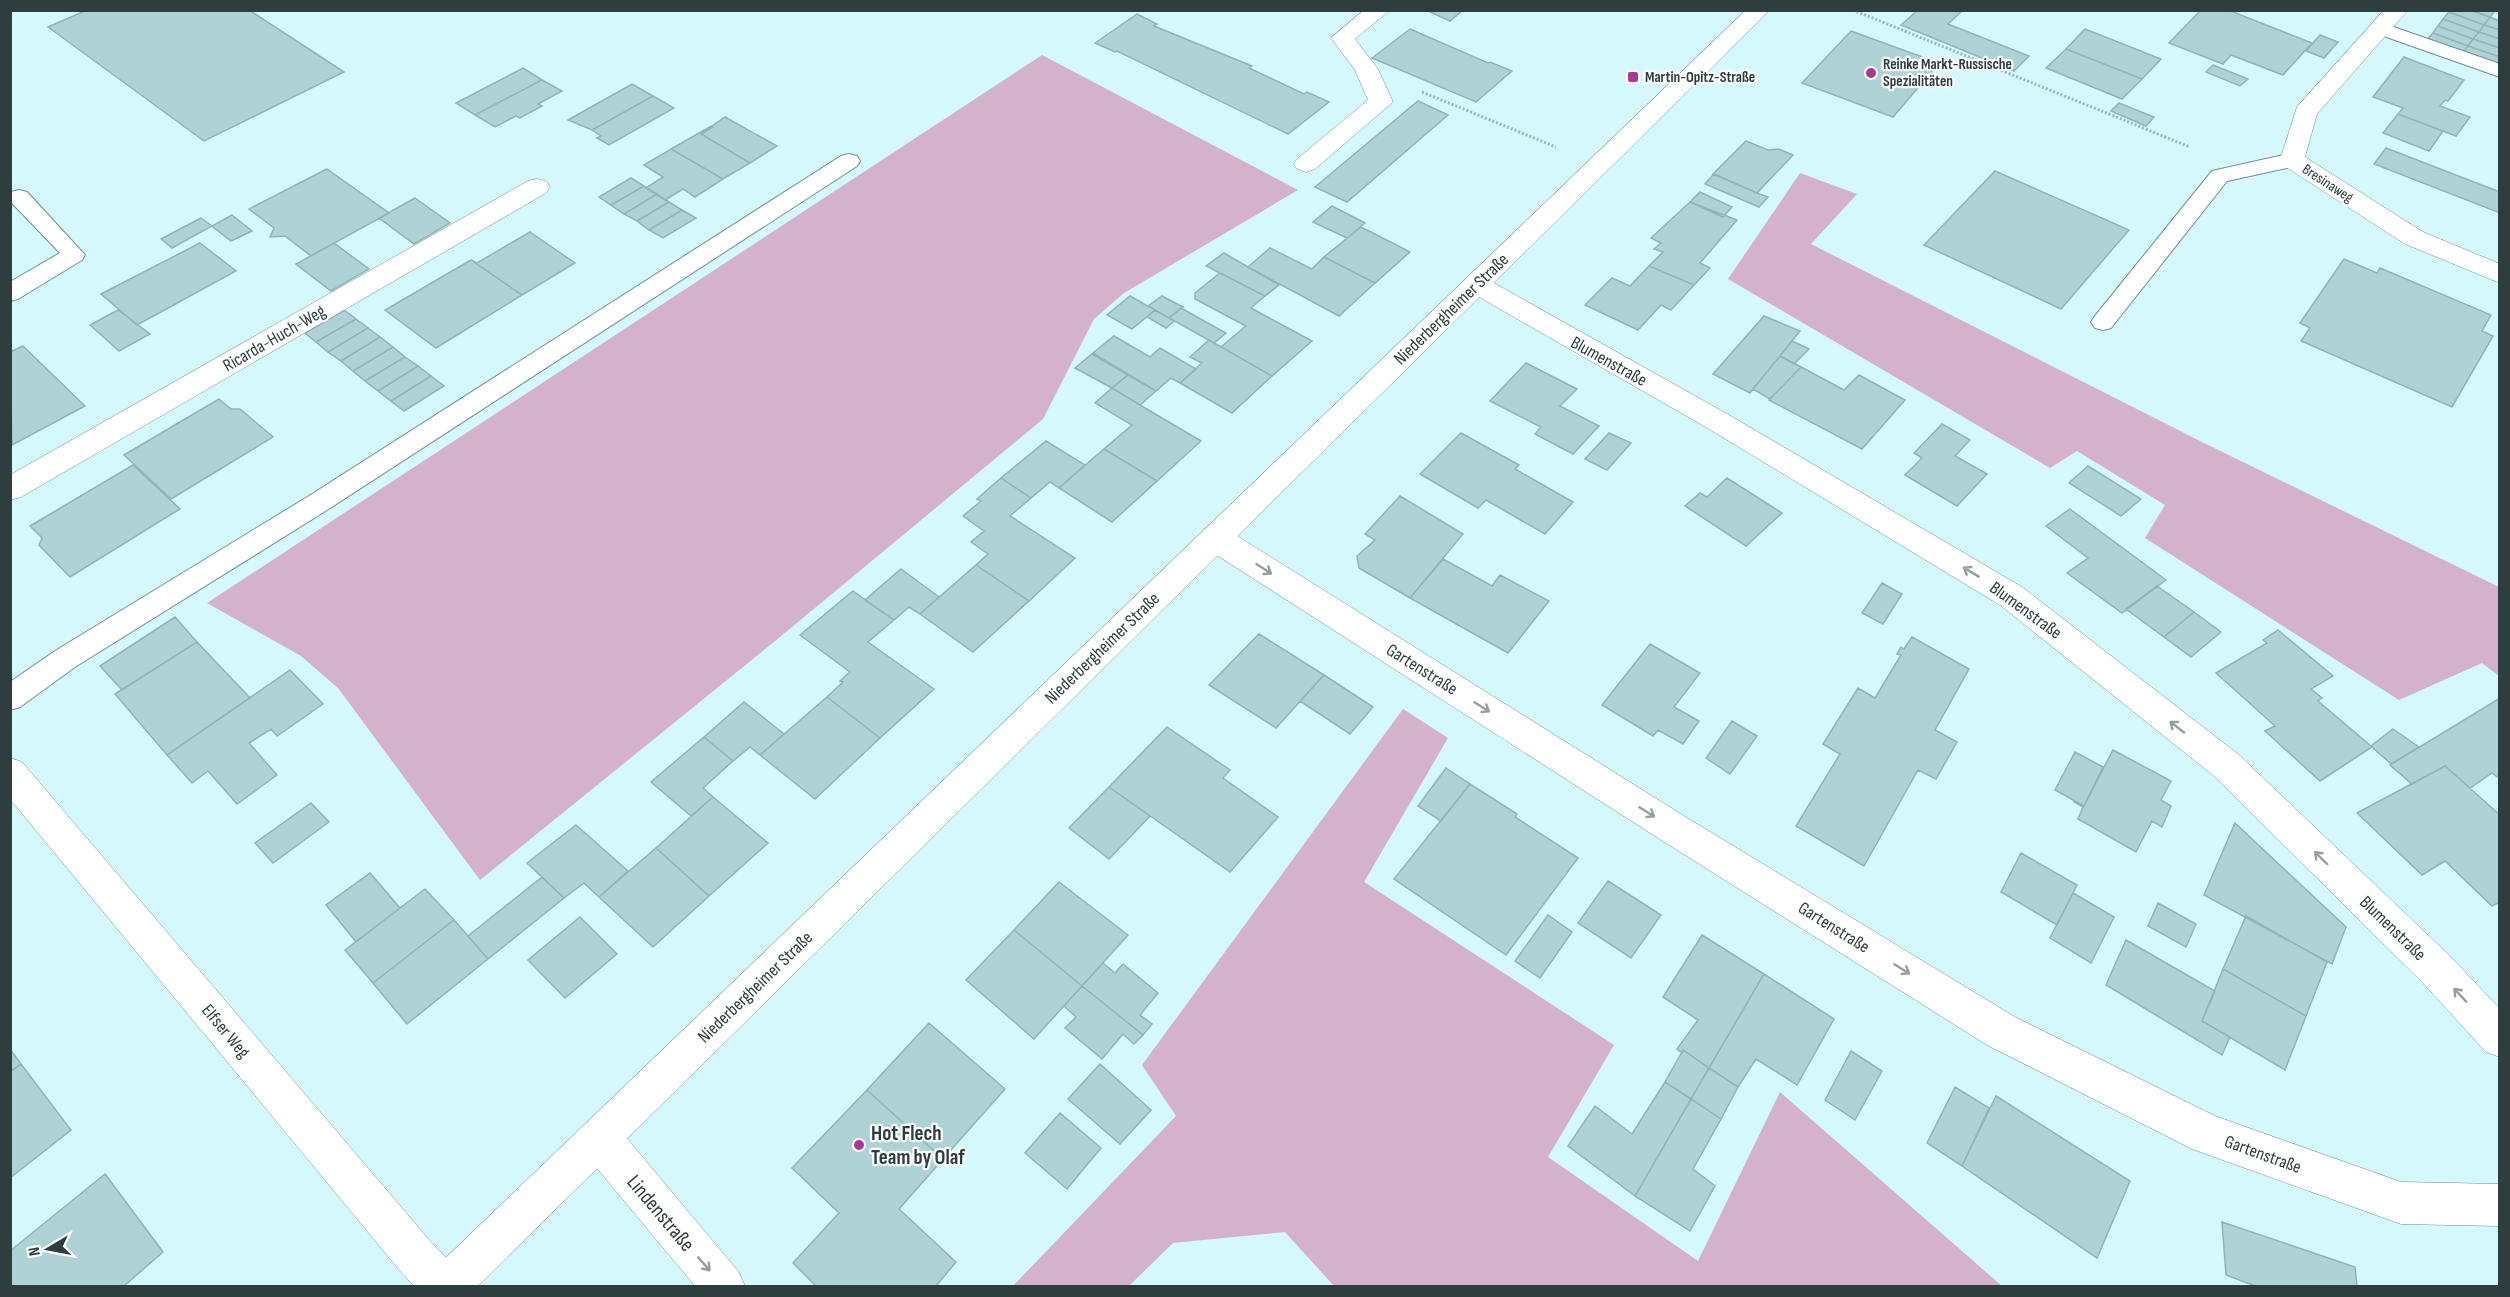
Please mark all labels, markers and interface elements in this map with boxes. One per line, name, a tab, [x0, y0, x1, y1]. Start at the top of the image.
place label: Reinke Markt-Russische Spezialitäten	[1883, 55, 2012, 91]
marker: Reinke Markt-Russische Spezialitäten	[1864, 66, 1878, 80]
place label: Martin-Opitz-Straße	[1645, 68, 1755, 87]
marker: Martin-Opitz-Straße	[1626, 70, 1640, 84]
street label: Bresinaweg	[2298, 160, 2357, 207]
street label: Niederbergheimer Straße	[1390, 249, 1513, 369]
street label: Ricarda-Huch-Weg	[219, 301, 329, 376]
street label: Blumenstraße	[1567, 332, 1651, 391]
one-way arrow	[1255, 564, 1272, 576]
one-way arrow	[1963, 566, 1980, 578]
street label: Blumenstraße	[1986, 577, 2066, 644]
street label: Niederbergheimer Straße	[1041, 588, 1164, 708]
street label: Gartenstraße	[1382, 639, 1461, 700]
one-way arrow	[1473, 702, 1490, 714]
one-way arrow	[2169, 720, 2185, 733]
one-way arrow	[1638, 806, 1654, 818]
one-way arrow	[2313, 850, 2328, 865]
street label: Blumenstraße	[2355, 892, 2430, 965]
street label: Gartenstraße	[1794, 897, 1873, 958]
street label: Niederbergheimer Straße	[694, 927, 817, 1047]
one-way arrow	[1893, 964, 1910, 976]
one-way arrow	[2452, 987, 2467, 1002]
street label: Elfser Weg	[197, 1000, 254, 1062]
place label: Hot Flech Team by Olaf	[871, 1121, 965, 1170]
street label: Gartenstraße	[2222, 1131, 2304, 1178]
marker: Hot Flech Team by Olaf	[852, 1138, 866, 1152]
street label: Lindenstraße	[622, 1170, 700, 1257]
north arrow	[18, 1219, 78, 1279]
text: N	[25, 1245, 45, 1257]
one-way arrow	[697, 1256, 711, 1271]

